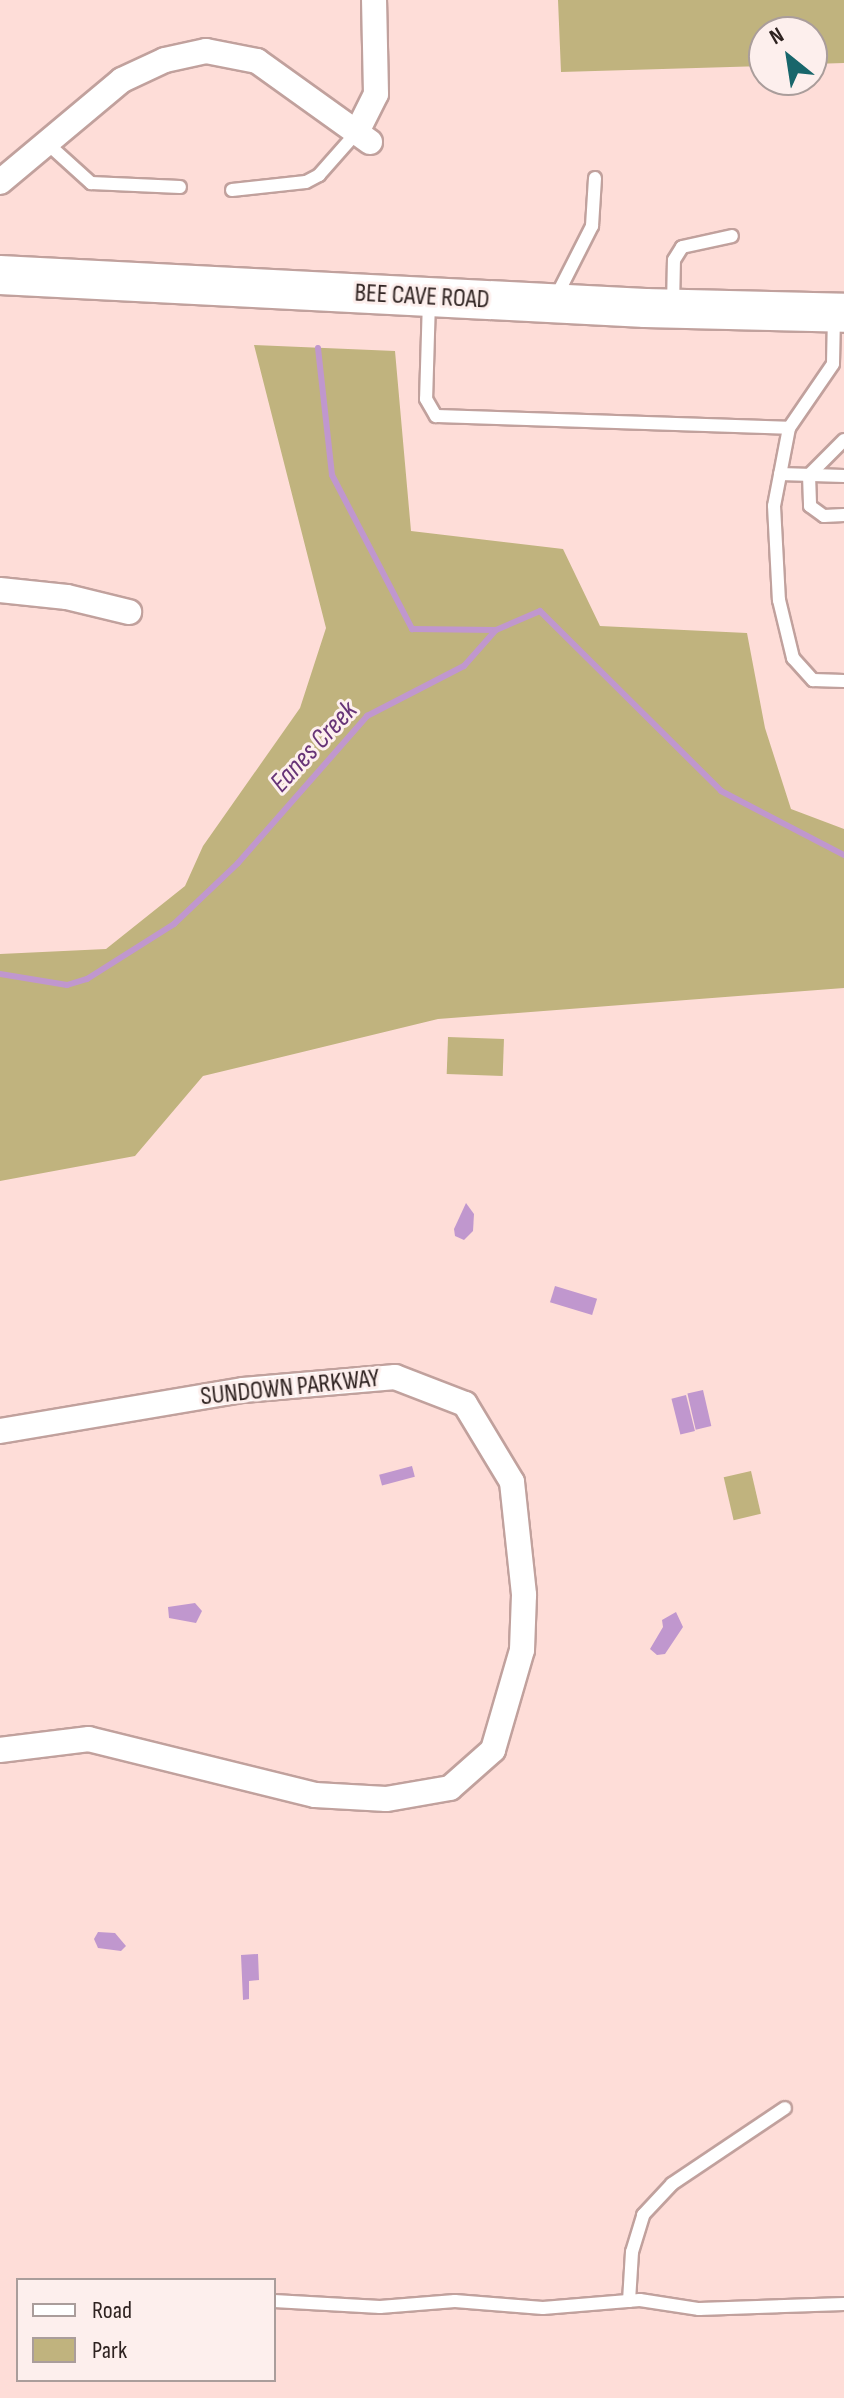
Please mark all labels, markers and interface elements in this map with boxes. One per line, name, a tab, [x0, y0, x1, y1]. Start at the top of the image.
north arrow	[748, 16, 828, 96]
text: N	[765, 22, 789, 51]
street label: BEE CAVE ROAD	[354, 278, 490, 316]
water label: Eanes Creek	[263, 694, 365, 800]
street label: SUNDOWN PARKWAY	[199, 1363, 381, 1413]
legend	[16, 2278, 276, 2382]
text: Road	[92, 2296, 132, 2325]
text: Park	[92, 2336, 127, 2365]

